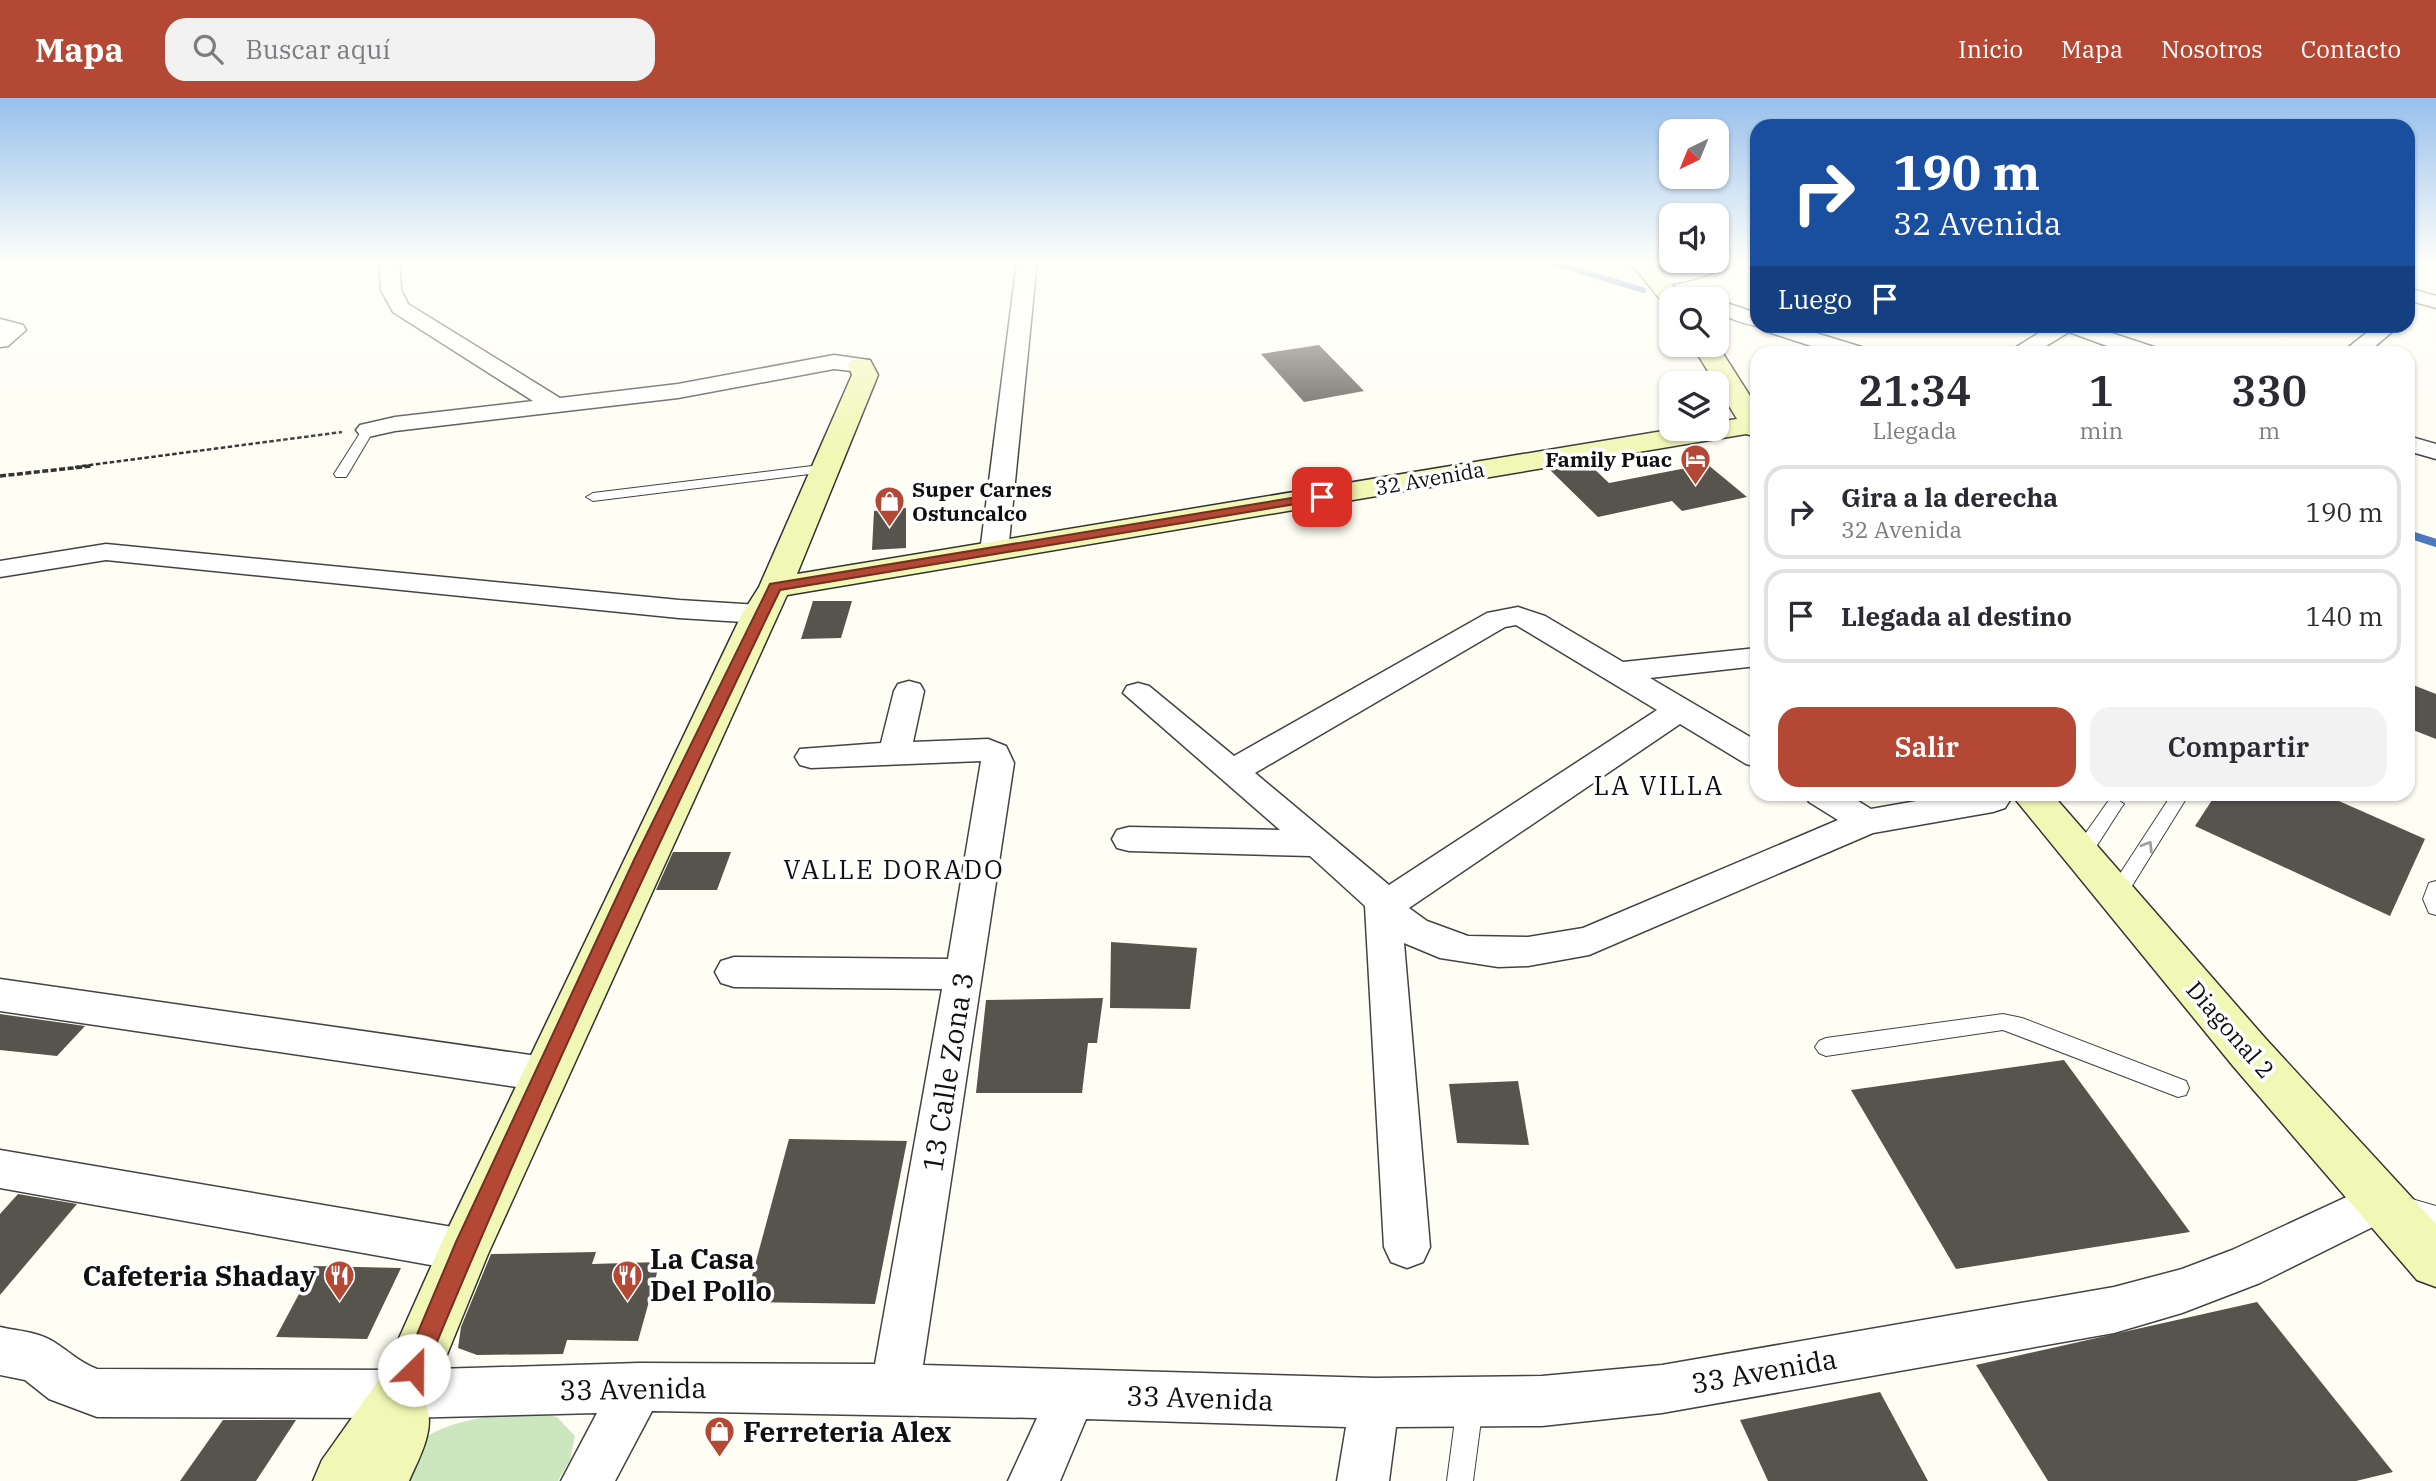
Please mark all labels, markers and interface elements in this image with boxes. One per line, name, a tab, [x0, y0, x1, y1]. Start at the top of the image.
search box	[165, 18, 655, 81]
text: Mapa	[35, 28, 123, 71]
icon: search	[189, 30, 227, 68]
text: Buscar aquí	[245, 32, 391, 66]
text: Inicio	[1958, 33, 2023, 65]
text: Mapa	[2061, 33, 2123, 65]
text: Nosotros	[2161, 33, 2263, 65]
text: Contacto	[2301, 33, 2401, 65]
north arrow	[1659, 119, 1729, 189]
map controls	[1659, 119, 1729, 441]
text: 190 m	[1893, 140, 2040, 203]
icon: right	[1778, 147, 1869, 238]
text: 32 Avenida	[1893, 202, 2061, 244]
button: sound	[1659, 203, 1729, 273]
icon: arrive	[1866, 280, 1904, 318]
text: Luego	[1778, 282, 1852, 316]
button: search	[1659, 287, 1729, 357]
text: 21:34	[1858, 363, 1971, 418]
text: 1	[2089, 363, 2114, 418]
text: 330	[2231, 363, 2307, 418]
button: layers	[1659, 371, 1729, 441]
text: Llegada	[1872, 415, 1957, 445]
text: min	[2079, 415, 2123, 445]
text: m	[2258, 415, 2280, 445]
hotel icon: Family Puac	[1678, 443, 1712, 487]
place label: Family Puac	[1545, 445, 1672, 473]
street label: 32 Avenida	[1373, 455, 1487, 501]
pin	[1292, 467, 1352, 527]
place label: Super Carnes Ostuncalco	[912, 475, 1052, 527]
icon: arrive	[1303, 478, 1341, 516]
text: Gira a la derecha	[1841, 480, 2058, 514]
shop icon: Super Carnes Ostuncalco	[872, 485, 906, 529]
icon: right	[1782, 493, 1820, 531]
text: 190 m	[2305, 495, 2383, 529]
text: 32 Avenida	[1841, 514, 1962, 544]
icon: arrive	[1782, 597, 1820, 635]
text: Llegada al destino	[1841, 599, 2072, 633]
text: 140 m	[2305, 599, 2383, 633]
button: Salir	[1778, 707, 2076, 787]
button: Compartir	[2090, 707, 2387, 787]
district label: LA VILLA	[1594, 768, 1724, 802]
one-way arrow	[2139, 840, 2152, 853]
district label: VALLE DORADO	[783, 852, 1005, 886]
street label: 13 Calle Zona 3	[913, 969, 982, 1174]
street label: Diagonal 2	[2179, 974, 2282, 1085]
place label: La Casa Del Pollo	[650, 1240, 772, 1309]
place label: Cafeteria Shaday	[83, 1257, 316, 1294]
restaurant icon: La Casa Del Pollo	[610, 1258, 644, 1302]
restaurant icon: Cafeteria Shaday	[322, 1259, 356, 1303]
position arrow	[377, 1333, 451, 1407]
street label: 33 Avenida	[1688, 1339, 1840, 1402]
street label: 33 Avenida	[559, 1369, 707, 1408]
street label: 33 Avenida	[1126, 1376, 1274, 1419]
place label: Ferreteria Alex	[743, 1413, 952, 1450]
shop icon: Ferreteria Alex	[703, 1415, 737, 1459]

